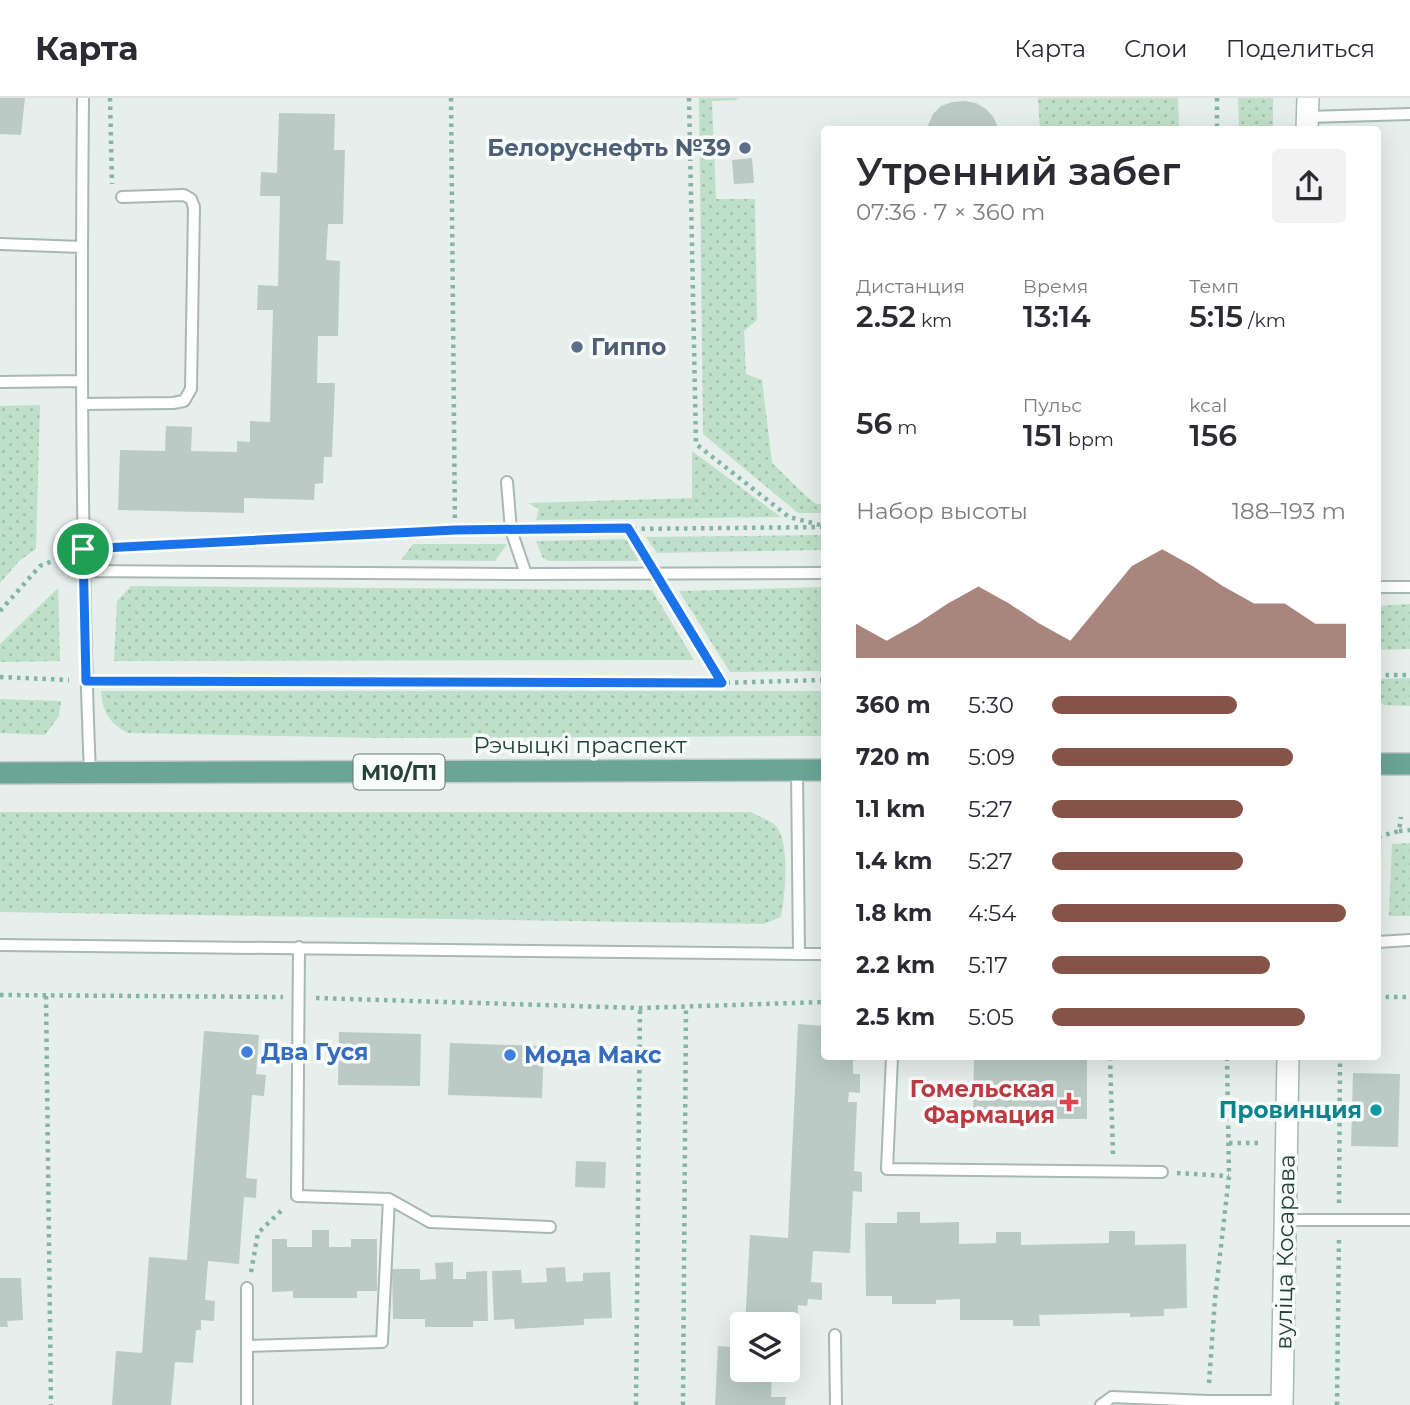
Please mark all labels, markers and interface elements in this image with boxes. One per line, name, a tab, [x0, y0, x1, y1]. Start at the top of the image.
text: Карта	[35, 28, 138, 68]
text: Карта	[1014, 34, 1086, 63]
text: Слои	[1124, 34, 1188, 63]
text: Поделиться	[1226, 34, 1375, 63]
place label: Белоруснефть №39	[487, 134, 731, 162]
marker: Белоруснефть №39	[737, 140, 753, 156]
text: Утренний забег	[856, 148, 1180, 195]
button: share	[1272, 149, 1346, 223]
text: 07:36 · 7 × 360 m	[856, 198, 1045, 226]
text: Дистанция	[856, 275, 965, 298]
text: Время	[1023, 275, 1088, 298]
text: Темп	[1189, 275, 1239, 298]
text: 2.52	[856, 298, 916, 335]
text: 13:14	[1023, 298, 1091, 335]
text: 5:15	[1189, 298, 1243, 335]
text: km	[916, 309, 952, 332]
text: /km	[1243, 309, 1286, 332]
place label: Гиппо	[591, 333, 666, 361]
marker: Гиппо	[569, 339, 585, 355]
text: Пульс	[1023, 394, 1082, 417]
text: kcal	[1189, 394, 1227, 417]
text: 56	[856, 405, 892, 442]
text: m	[892, 416, 917, 439]
text: 151	[1023, 417, 1063, 454]
text: 156	[1189, 417, 1237, 454]
text: bpm	[1063, 428, 1114, 451]
text: Набор высоты	[856, 497, 1028, 525]
text: 188–193 m	[1232, 497, 1346, 525]
pin	[53, 519, 113, 579]
icon: arrive	[64, 530, 102, 568]
text: 360 m	[856, 691, 931, 719]
text: 5:30	[968, 691, 1014, 719]
street label: Рэчыцкі праспект	[473, 731, 687, 759]
text: 720 m	[856, 743, 930, 771]
text: 5:09	[968, 743, 1015, 771]
road number: М10/П1	[354, 754, 444, 790]
text: 1.1 km	[856, 795, 925, 823]
text: 5:27	[968, 795, 1012, 823]
text: 1.4 km	[856, 847, 933, 875]
text: 5:27	[968, 847, 1012, 875]
text: 1.8 km	[856, 899, 932, 927]
text: 4:54	[968, 899, 1016, 927]
text: 2.2 km	[856, 951, 935, 979]
text: 5:17	[968, 951, 1008, 979]
text: 2.5 km	[856, 1003, 935, 1031]
text: 5:05	[968, 1003, 1014, 1031]
place label: Два Гуся	[261, 1038, 368, 1066]
place label: Мода Макс	[524, 1041, 662, 1069]
marker: Два Гуся	[239, 1044, 255, 1060]
marker: Мода Макс	[502, 1047, 518, 1063]
place label: Гомельская Фармация	[910, 1075, 1055, 1129]
marker: Гомельская Фармация	[1061, 1094, 1077, 1110]
place label: Провинция	[1219, 1096, 1362, 1124]
marker: Провинция	[1368, 1102, 1384, 1118]
street label: вуліца Косарава	[1269, 1154, 1301, 1350]
map controls	[730, 1312, 800, 1382]
button: layers	[730, 1312, 800, 1382]

